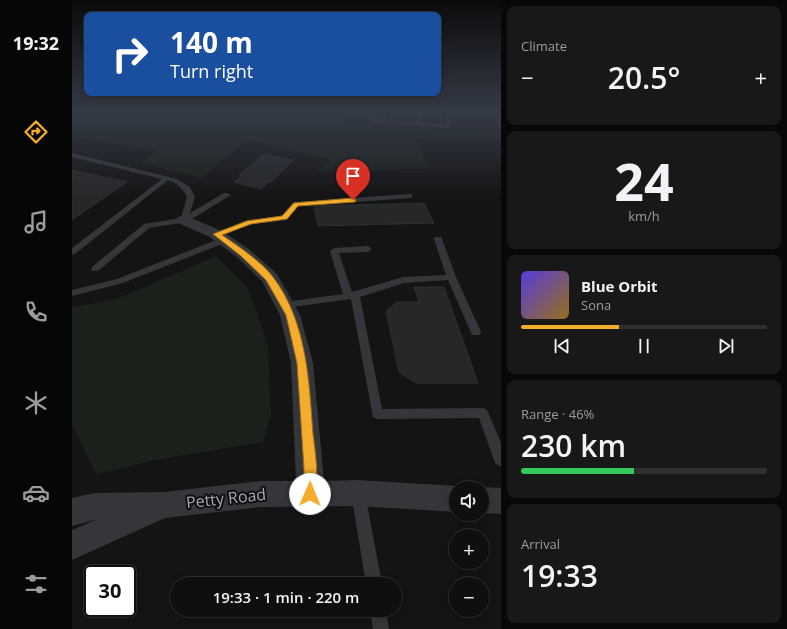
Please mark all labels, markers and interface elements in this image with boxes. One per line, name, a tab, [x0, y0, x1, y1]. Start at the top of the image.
text: 140 m	[170, 23, 253, 61]
icon: right	[104, 28, 156, 80]
text: 19:32	[13, 31, 59, 55]
text: Climate	[521, 37, 567, 55]
text: 20.5°	[608, 57, 680, 98]
text: Turn right	[170, 59, 253, 83]
text: −	[521, 62, 534, 92]
text: +	[754, 62, 767, 92]
icon: directions	[22, 118, 50, 146]
text: 24	[614, 145, 674, 216]
pin	[336, 159, 370, 200]
icon: arrive	[342, 165, 364, 187]
text: km/h	[628, 207, 660, 225]
icon: music	[22, 208, 50, 236]
text: Blue Orbit	[581, 276, 658, 296]
text: Sona	[581, 296, 611, 314]
icon: phone	[22, 298, 50, 326]
icon: previous	[551, 335, 573, 357]
icon: pause	[633, 335, 655, 357]
icon: next	[715, 335, 737, 357]
icon: climate	[22, 389, 50, 417]
text: Range · 46%	[521, 405, 594, 423]
text: 230 km	[521, 425, 626, 466]
position arrow	[289, 473, 331, 515]
icon: car	[22, 479, 50, 507]
map controls	[449, 481, 489, 617]
button: sound	[449, 481, 489, 521]
street label: Petty Road	[185, 483, 267, 513]
button: +	[449, 529, 489, 569]
text: Arrival	[521, 535, 560, 553]
text: 19:33	[521, 555, 598, 596]
speed limit sign: 30	[84, 565, 136, 617]
icon: filters	[22, 570, 50, 598]
button: −	[449, 577, 489, 617]
text: 19:33 · 1 min · 220 m	[213, 587, 359, 607]

